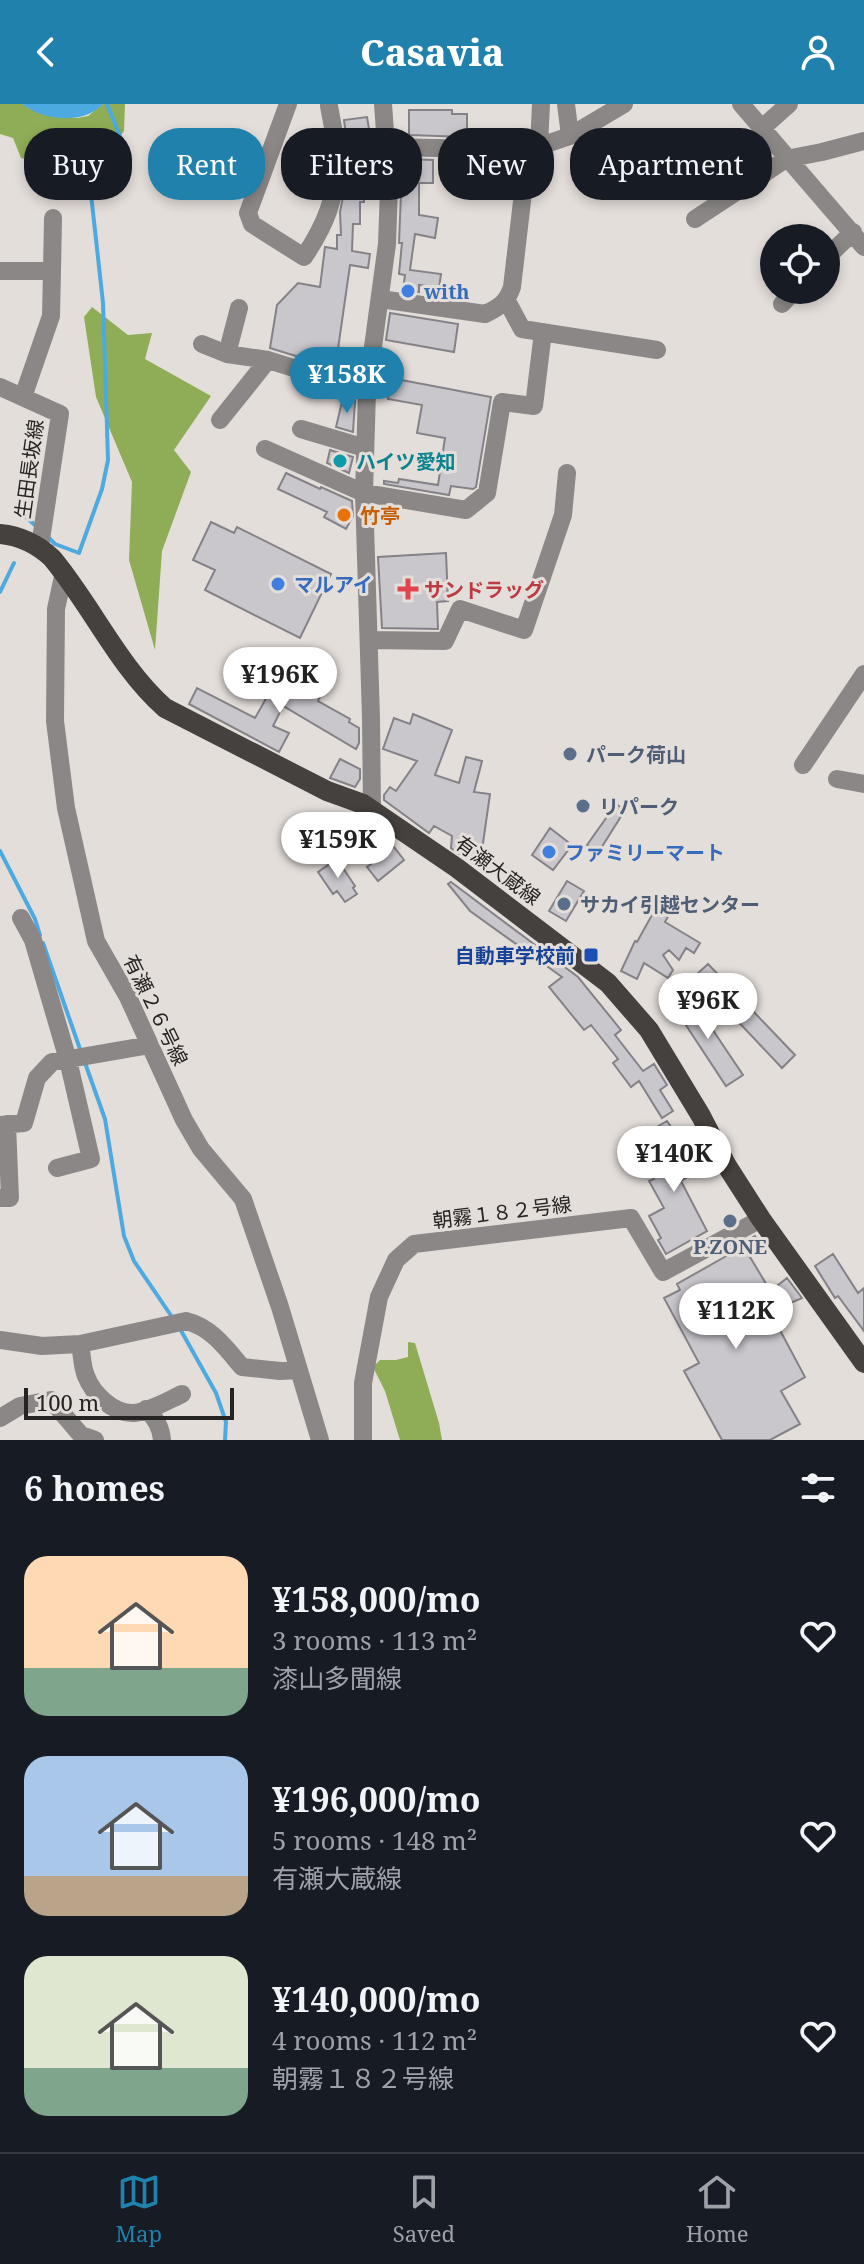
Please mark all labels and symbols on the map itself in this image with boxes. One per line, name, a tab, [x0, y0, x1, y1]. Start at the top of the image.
place label: with	[423, 278, 470, 305]
marker: with	[399, 282, 417, 300]
pin: ¥158K	[291, 347, 403, 415]
street label: 生田長坂線	[9, 418, 49, 520]
place label: ハイツ愛知	[356, 448, 456, 475]
marker: ハイツ愛知	[331, 452, 349, 470]
place label: 竹亭	[360, 502, 400, 529]
marker: 竹亭	[335, 506, 353, 524]
place label: マルアイ	[294, 571, 373, 598]
marker: マルアイ	[269, 575, 287, 593]
place label: サンドラッグ	[424, 576, 544, 603]
marker: サンドラッグ	[399, 580, 417, 598]
pin: ¥196K	[224, 647, 336, 715]
place label: パーク荷山	[586, 741, 686, 768]
marker: パーク荷山	[561, 745, 579, 763]
place label: リパーク	[599, 793, 679, 820]
marker: リパーク	[574, 797, 592, 815]
pin: ¥159K	[282, 812, 394, 880]
street label: 有瀬大蔵線	[450, 829, 546, 911]
place label: ファミリーマート	[565, 839, 725, 866]
marker: ファミリーマート	[540, 843, 558, 861]
place label: サカイ引越センター	[580, 891, 760, 918]
marker: サカイ引越センター	[555, 895, 573, 913]
place label: 自動車学校前	[455, 942, 575, 969]
marker: 自動車学校前	[582, 946, 600, 964]
street label: 有瀬２６号線	[118, 950, 194, 1070]
pin: ¥96K	[661, 973, 755, 1041]
pin: ¥140K	[618, 1126, 730, 1194]
street label: 朝霧１８２号線	[431, 1190, 573, 1234]
marker: P.ZONE	[721, 1212, 739, 1230]
place label: P.ZONE	[693, 1233, 767, 1260]
pin: ¥112K	[680, 1283, 792, 1351]
scale bar	[24, 1384, 234, 1420]

